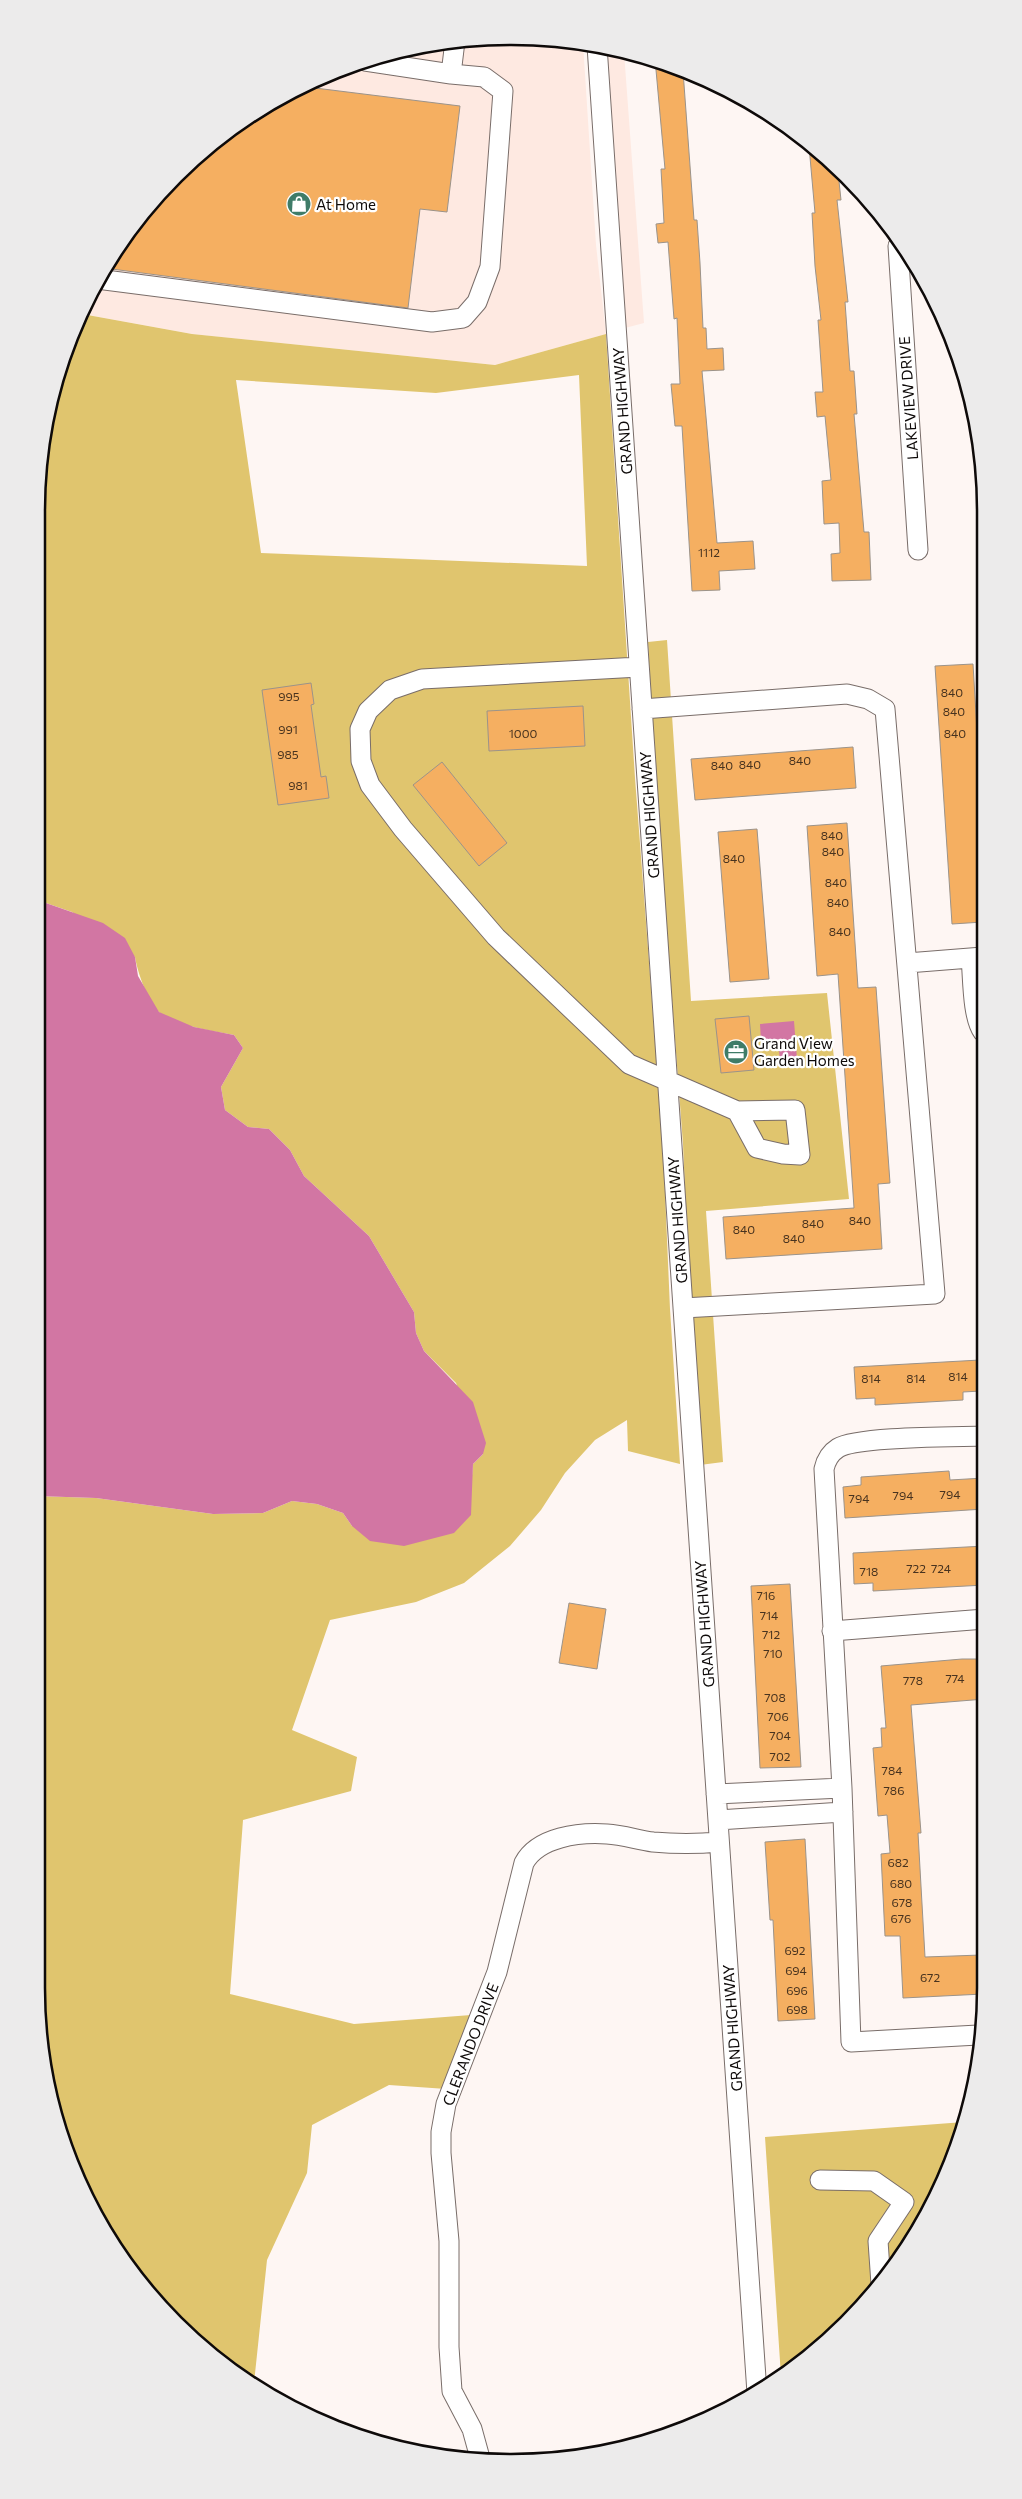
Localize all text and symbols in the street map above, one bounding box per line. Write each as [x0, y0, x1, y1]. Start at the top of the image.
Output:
shop icon: At Home [286, 191, 312, 217]
place label: At Home [316, 195, 376, 213]
street label: LAKEVIEW DRIVE [895, 335, 921, 460]
street label: GRAND HIGHWAY [609, 347, 635, 475]
house number: 1112 [698, 545, 720, 559]
house number: 840 [941, 685, 963, 699]
house number: 995 [278, 689, 300, 703]
house number: 840 [943, 704, 965, 718]
house number: 991 [278, 722, 298, 736]
house number: 1000 [509, 726, 537, 740]
house number: 840 [944, 726, 966, 740]
house number: 985 [277, 747, 299, 761]
street label: GRAND HIGHWAY [636, 751, 662, 879]
house number: 840 [789, 753, 811, 767]
house number: 840 [739, 757, 761, 771]
house number: 840 [711, 758, 733, 772]
house number: 981 [288, 778, 308, 792]
house number: 840 [821, 828, 843, 842]
house number: 840 [822, 844, 844, 858]
house number: 840 [723, 851, 745, 865]
house number: 840 [825, 875, 847, 889]
house number: 840 [827, 895, 849, 909]
house number: 840 [829, 924, 851, 938]
place label: Grand View Garden Homes [754, 1034, 855, 1069]
office icon: Grand View Garden Homes [723, 1039, 749, 1065]
street label: GRAND HIGHWAY [664, 1156, 690, 1284]
house number: 840 [849, 1213, 871, 1227]
house number: 840 [802, 1216, 824, 1230]
house number: 840 [733, 1222, 755, 1236]
house number: 840 [783, 1231, 805, 1245]
house number: 814 [948, 1369, 968, 1383]
house number: 814 [861, 1371, 881, 1385]
house number: 814 [906, 1371, 926, 1385]
house number: 794 [940, 1487, 960, 1501]
house number: 794 [893, 1488, 913, 1502]
house number: 794 [849, 1491, 869, 1505]
street label: GRAND HIGHWAY [691, 1560, 717, 1688]
house number: 722 [906, 1561, 926, 1575]
house number: 724 [931, 1561, 951, 1575]
house number: 718 [860, 1564, 878, 1578]
house number: 716 [757, 1588, 775, 1602]
house number: 714 [760, 1608, 778, 1622]
house number: 712 [762, 1627, 780, 1641]
house number: 710 [763, 1646, 783, 1660]
house number: 774 [945, 1671, 965, 1685]
house number: 778 [903, 1673, 923, 1687]
house number: 708 [764, 1690, 786, 1704]
house number: 706 [767, 1709, 789, 1723]
house number: 704 [769, 1728, 791, 1742]
house number: 702 [770, 1749, 791, 1763]
house number: 784 [882, 1763, 902, 1777]
house number: 786 [884, 1783, 904, 1797]
house number: 682 [887, 1855, 909, 1869]
house number: 680 [890, 1876, 912, 1890]
house number: 678 [892, 1895, 912, 1909]
house number: 676 [891, 1911, 911, 1925]
house number: 692 [784, 1943, 806, 1957]
house number: 694 [785, 1963, 807, 1977]
street label: GRAND HIGHWAY [719, 1964, 745, 2092]
house number: 672 [920, 1970, 940, 1984]
street label: CLERANDO DRIVE [438, 1980, 502, 2108]
house number: 696 [786, 1983, 808, 1997]
house number: 698 [786, 2002, 808, 2016]

